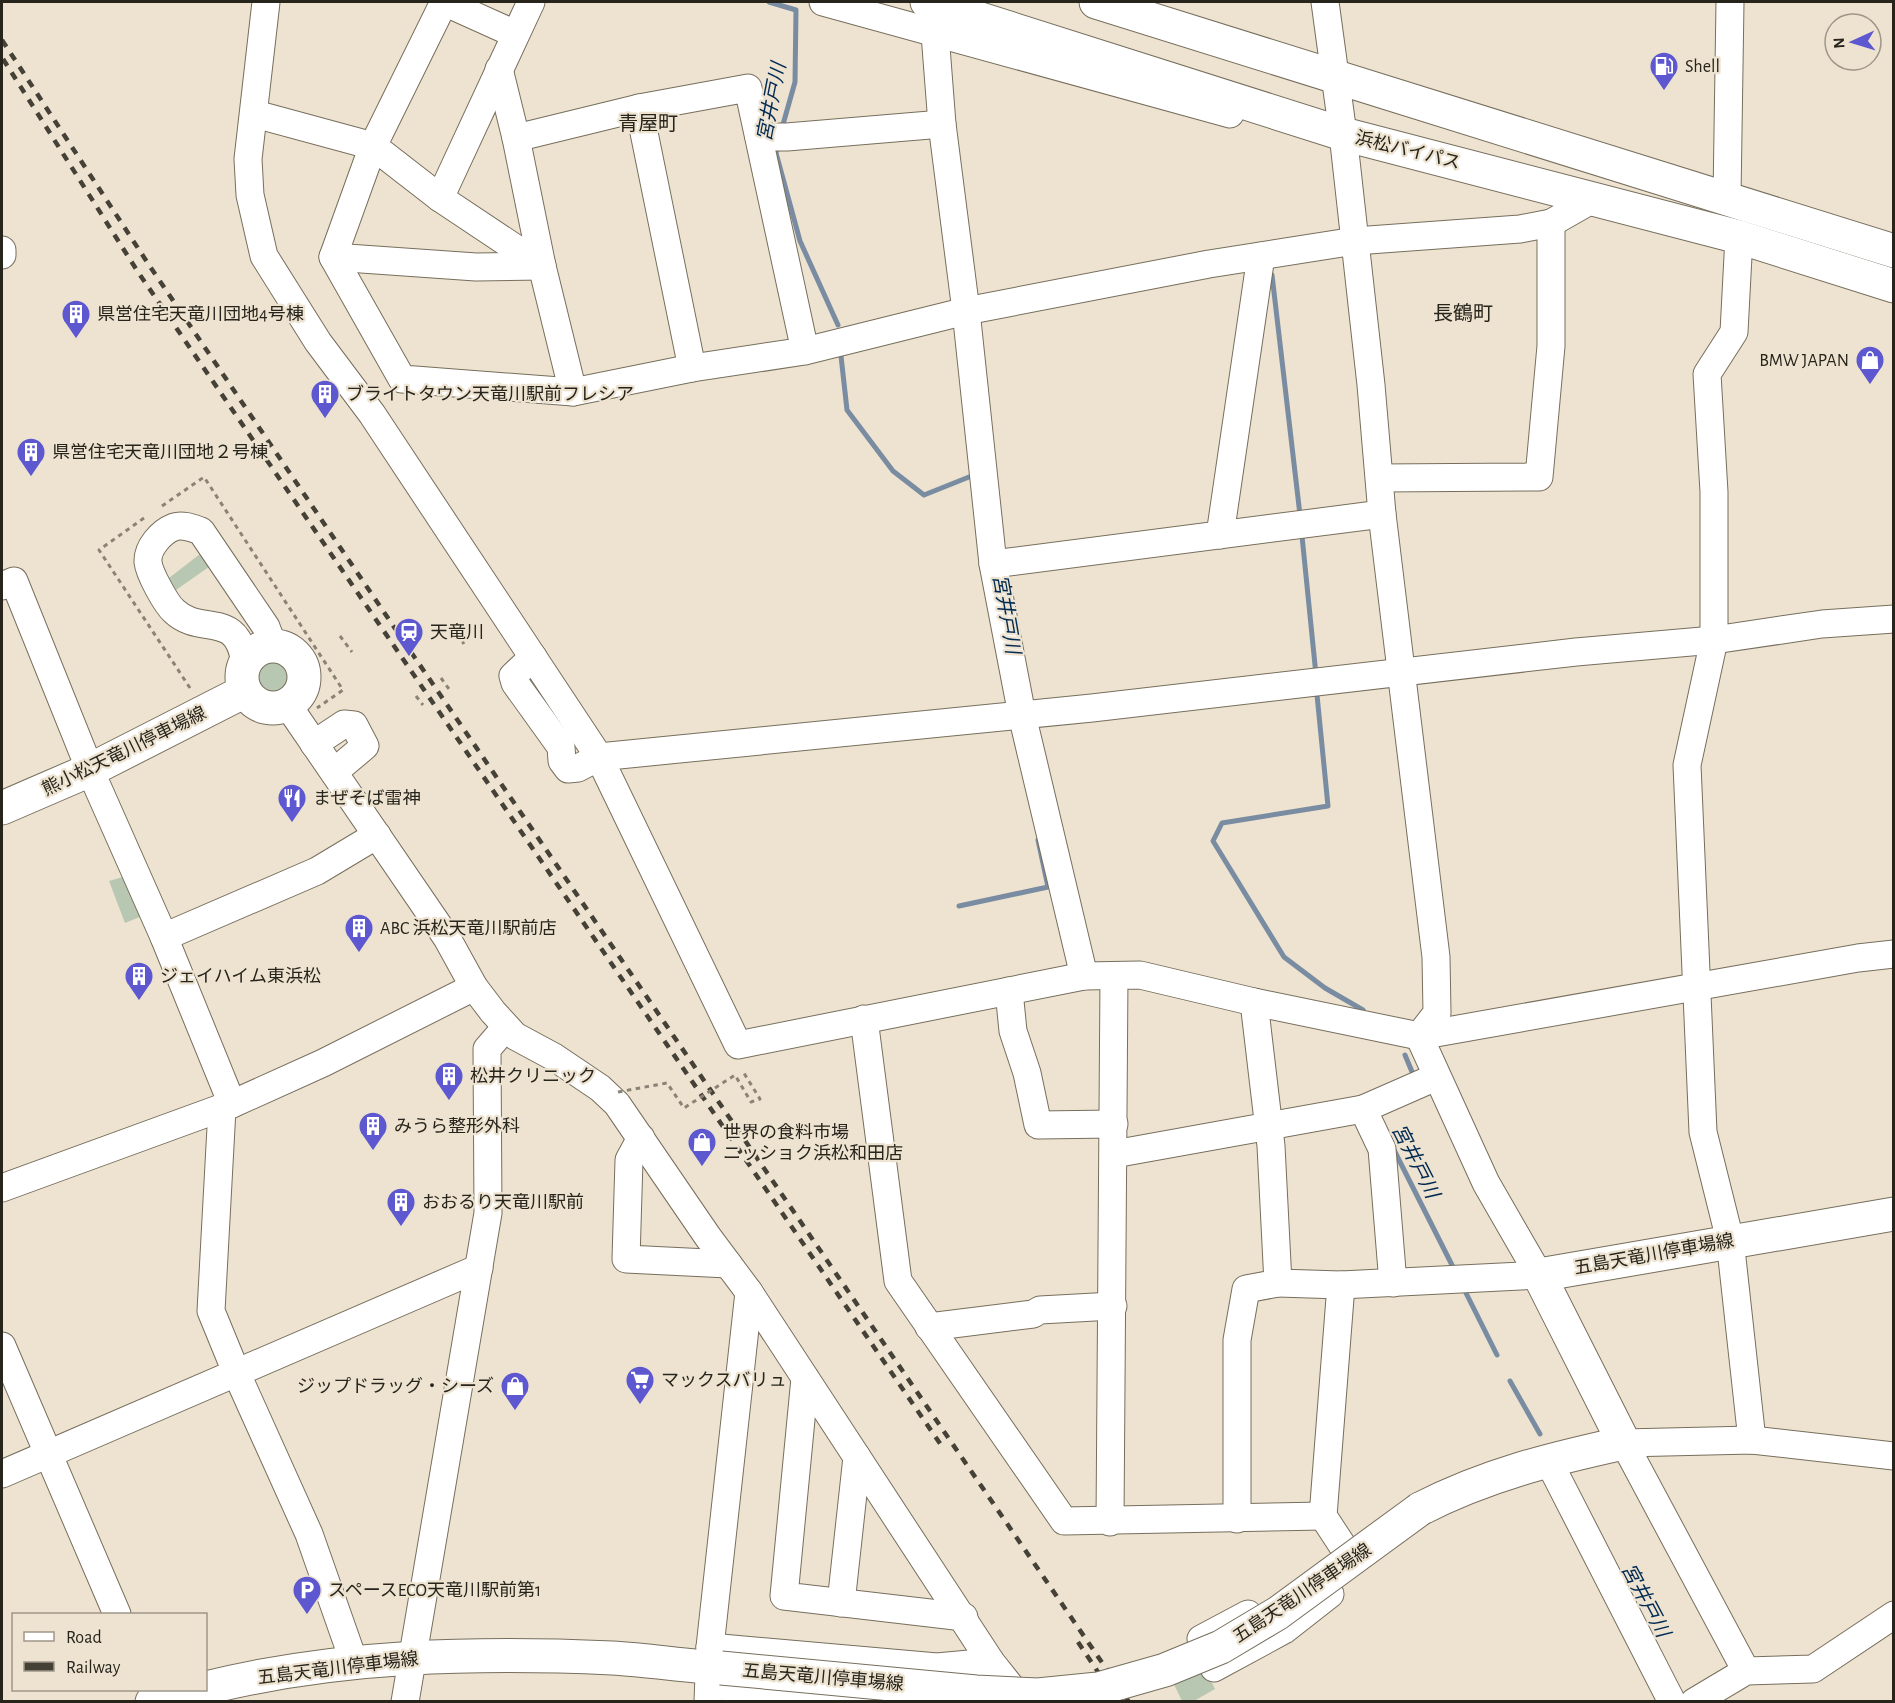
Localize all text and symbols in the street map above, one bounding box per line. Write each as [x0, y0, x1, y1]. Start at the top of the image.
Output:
north arrow [1823, 12, 1883, 72]
text: N [1831, 37, 1847, 49]
fuel station icon: Shell [1648, 50, 1680, 92]
place label: Shell [1685, 58, 1720, 76]
water label: 宮井戸川 [754, 59, 790, 143]
district label: 青屋町 [618, 113, 678, 134]
street label: 浜松バイパス [1353, 127, 1463, 173]
building icon: 県営住宅天竜川団地4号棟 [60, 298, 92, 340]
district label: 長鶴町 [1433, 302, 1493, 324]
place label: 県営住宅天竜川団地4号棟 [97, 304, 304, 324]
shop icon: BMW JAPAN [1854, 344, 1886, 386]
place label: BMW JAPAN [1759, 352, 1849, 370]
building icon: ブライトタウン天竜川駅前フレシア [309, 378, 341, 420]
place label: ブライトタウン天竜川駅前フレシア [346, 384, 634, 404]
building icon: 県営住宅天竜川団地２号棟 [15, 436, 47, 478]
place label: 県営住宅天竜川団地２号棟 [52, 442, 268, 462]
water label: 宮井戸川 [989, 573, 1024, 657]
station icon: 天竜川 [393, 616, 425, 658]
place label: 天竜川 [430, 623, 484, 642]
street label: 熊小松天竜川停車場線 [39, 703, 209, 799]
restaurant icon: まぜそば雷神 [276, 782, 308, 824]
place label: まぜそば雷神 [313, 789, 420, 808]
building icon: ABC 浜松天竜川駅前店 [343, 912, 375, 954]
place label: ABC 浜松天竜川駅前店 [380, 918, 556, 938]
building icon: ジェイハイム東浜松 [123, 960, 155, 1002]
place label: ジェイハイム東浜松 [160, 966, 321, 986]
building icon: 松井クリニック [433, 1060, 465, 1102]
place label: 松井クリニック [470, 1066, 596, 1086]
building icon: みうら整形外科 [357, 1110, 389, 1152]
place label: みうら整形外科 [394, 1116, 520, 1136]
water label: 宮井戸川 [1388, 1121, 1444, 1203]
place label: 世界の食料市場 ニッショク浜松和田店 [723, 1122, 903, 1163]
shop icon: 世界の食料市場 ニッショク浜松和田店 [686, 1126, 718, 1168]
building icon: おおるり天竜川駅前 [385, 1186, 417, 1228]
place label: おおるり天竜川駅前 [422, 1192, 584, 1212]
street label: 五島天竜川停車場線 [1572, 1230, 1736, 1278]
supermarket icon: マックスバリュ [624, 1364, 656, 1406]
shop icon: ジップドラッグ・シーズ [499, 1370, 531, 1412]
place label: マックスバリュ [661, 1371, 786, 1390]
place label: ジップドラッグ・シーズ [297, 1376, 494, 1396]
street label: 五島天竜川停車場線 [1229, 1539, 1375, 1647]
water label: 宮井戸川 [1618, 1560, 1675, 1642]
parking icon: スペースECO天竜川駅前第1 [291, 1574, 323, 1616]
place label: スペースECO天竜川駅前第1 [328, 1580, 541, 1600]
legend [12, 1613, 207, 1691]
text: Road [66, 1629, 102, 1647]
street label: 五島天竜川停車場線 [256, 1648, 420, 1688]
text: Railway [66, 1659, 121, 1677]
street label: 五島天竜川停車場線 [741, 1660, 905, 1694]

